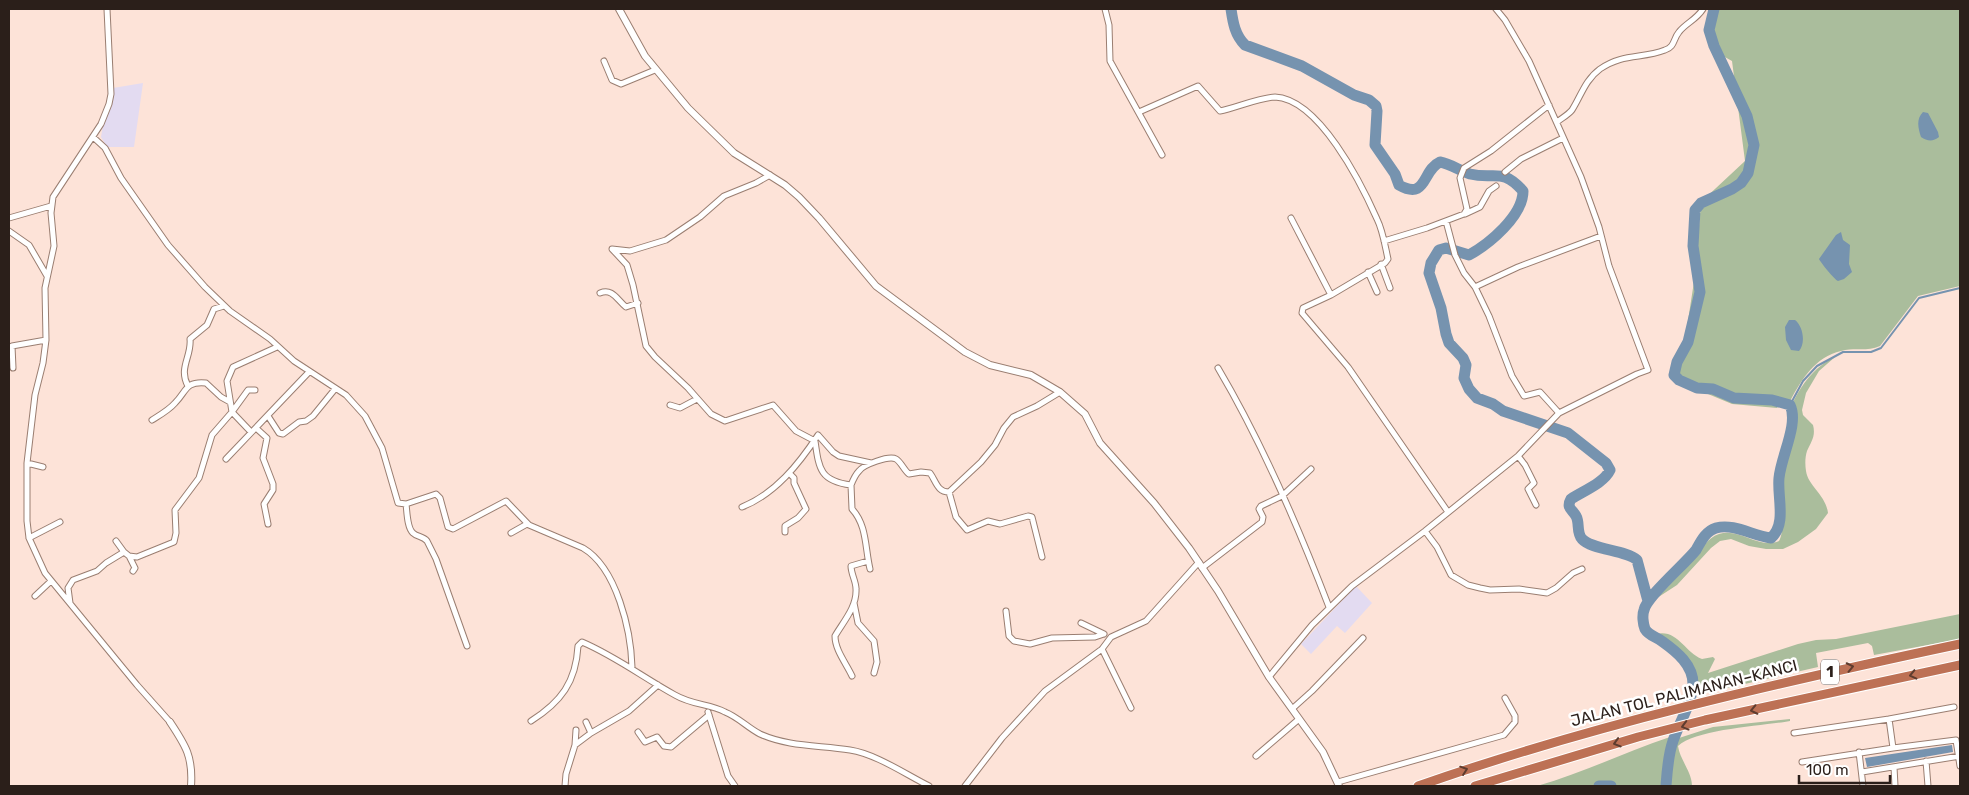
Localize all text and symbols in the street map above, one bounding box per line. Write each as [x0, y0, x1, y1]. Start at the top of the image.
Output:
street label: JALAN TOL PALIMANAN–KANCI [1569, 656, 1799, 730]
road number: 1 [1821, 660, 1839, 684]
one-way arrow [1845, 663, 1854, 673]
one-way arrow [1908, 669, 1917, 680]
one-way arrow [1749, 704, 1758, 715]
one-way arrow [1681, 720, 1689, 730]
one-way arrow [1614, 737, 1622, 747]
scale bar [1799, 752, 1890, 784]
text: 100 m [1806, 761, 1848, 779]
one-way arrow [1460, 766, 1468, 776]

